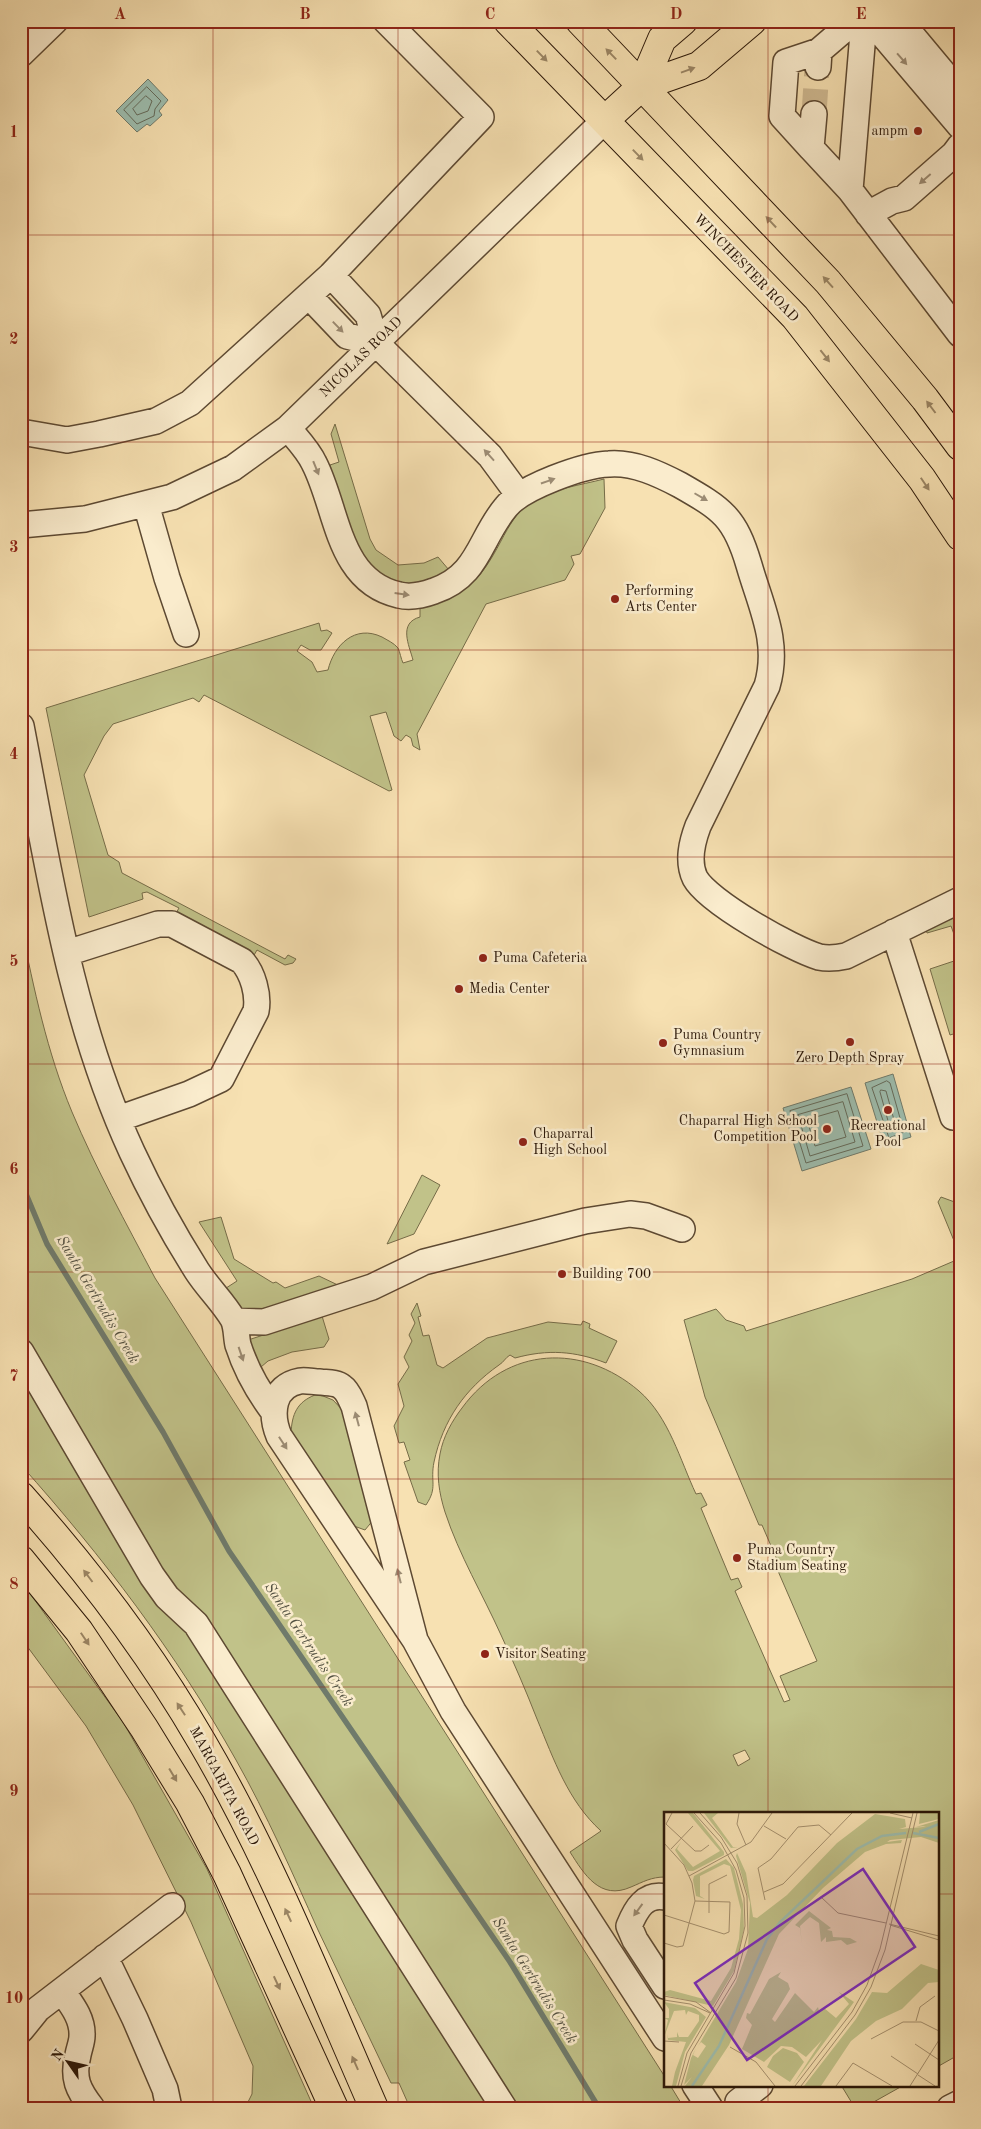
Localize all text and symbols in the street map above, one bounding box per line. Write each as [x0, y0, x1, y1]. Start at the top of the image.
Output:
text: A [114, 7, 126, 23]
text: B [299, 7, 311, 23]
text: C [485, 7, 495, 23]
text: D [670, 7, 682, 23]
text: E [855, 7, 867, 23]
one-way arrow [605, 48, 617, 60]
one-way arrow [536, 50, 548, 62]
one-way arrow [896, 52, 908, 64]
one-way arrow [681, 66, 696, 74]
place label: ampm [872, 124, 908, 138]
text: 1 [9, 125, 19, 141]
marker: ampm [912, 125, 924, 137]
one-way arrow [632, 149, 644, 161]
one-way arrow [919, 174, 932, 185]
street label: WINCHESTER ROAD [691, 211, 801, 325]
one-way arrow [765, 216, 777, 228]
one-way arrow [822, 275, 833, 288]
street label: NICOLAS ROAD [317, 314, 405, 400]
one-way arrow [332, 320, 344, 332]
text: 2 [9, 332, 19, 348]
one-way arrow [820, 349, 830, 362]
one-way arrow [925, 401, 936, 414]
one-way arrow [483, 450, 495, 462]
one-way arrow [312, 461, 320, 476]
one-way arrow [541, 477, 556, 485]
one-way arrow [920, 477, 930, 490]
one-way arrow [694, 493, 708, 502]
text: 3 [9, 540, 19, 556]
place label: Performing Arts Center [625, 584, 697, 614]
one-way arrow [395, 591, 411, 599]
marker: Performing Arts Center [609, 593, 621, 605]
text: 4 [9, 747, 19, 763]
place label: Puma Cafeteria [493, 951, 587, 965]
marker: Puma Cafeteria [477, 952, 489, 964]
text: 5 [9, 954, 19, 970]
place label: Media Center [469, 982, 550, 996]
marker: Media Center [453, 983, 465, 995]
place label: Puma Country Gymnasium [673, 1028, 762, 1058]
marker: Zero Depth Spray [844, 1036, 856, 1048]
marker: Puma Country Gymnasium [657, 1037, 669, 1049]
place label: Zero Depth Spray [795, 1051, 905, 1065]
marker: Recreational Pool [882, 1104, 894, 1116]
place label: Chaparral High School Competition Pool [679, 1114, 817, 1144]
place label: Recreational Pool [850, 1119, 926, 1149]
marker: Chaparral High School Competition Pool [821, 1123, 833, 1135]
place label: Chaparral High School [533, 1127, 607, 1157]
marker: Chaparral High School [517, 1136, 529, 1148]
text: 6 [9, 1162, 19, 1178]
water label: Santa Gertrudis Creek [53, 1234, 141, 1366]
place label: Building 700 [572, 1267, 651, 1281]
marker: Building 700 [556, 1268, 568, 1280]
one-way arrow [238, 1347, 245, 1362]
text: 7 [9, 1369, 19, 1385]
one-way arrow [353, 1411, 361, 1426]
one-way arrow [279, 1436, 288, 1450]
place label: Puma Country Stadium Seating [747, 1543, 847, 1573]
marker: Puma Country Stadium Seating [731, 1552, 743, 1564]
one-way arrow [83, 1569, 93, 1583]
one-way arrow [395, 1569, 403, 1584]
text: 8 [9, 1577, 19, 1593]
water label: Santa Gertrudis Creek [261, 1580, 355, 1710]
one-way arrow [80, 1632, 89, 1646]
place label: Visitor Seating [495, 1647, 587, 1661]
marker: Visitor Seating [479, 1648, 491, 1660]
one-way arrow [176, 1702, 186, 1715]
street label: MARGARITA ROAD [187, 1724, 261, 1848]
one-way arrow [169, 1769, 178, 1782]
text: 9 [9, 1784, 19, 1800]
inset map [664, 1812, 938, 2086]
one-way arrow [633, 1903, 643, 1917]
one-way arrow [284, 1908, 292, 1922]
water label: Santa Gertrudis Creek [489, 1915, 579, 2047]
one-way arrow [273, 1976, 281, 1990]
text: 10 [5, 1991, 23, 2007]
north arrow [42, 2036, 92, 2086]
text: N [49, 2047, 67, 2064]
one-way arrow [350, 2056, 358, 2070]

